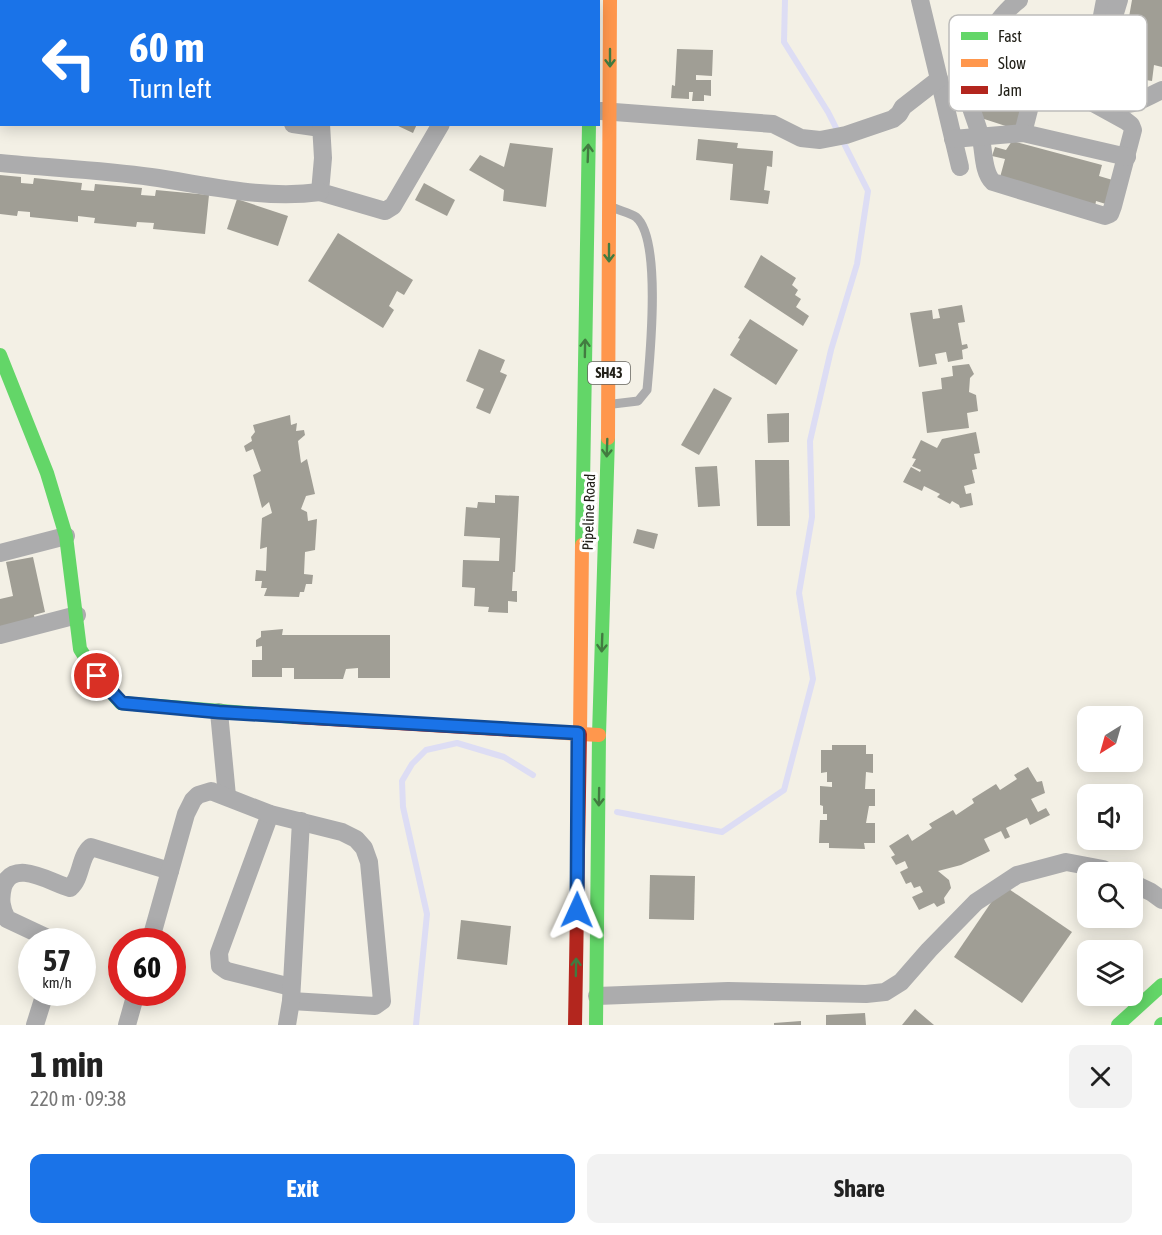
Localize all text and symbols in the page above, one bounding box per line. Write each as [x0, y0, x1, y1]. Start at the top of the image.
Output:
legend [949, 15, 1147, 111]
text: 60 m [129, 23, 204, 71]
icon: left [30, 24, 108, 102]
text: Fast [998, 27, 1022, 45]
one-way arrow [604, 48, 616, 68]
text: Slow [998, 54, 1026, 72]
text: Turn left [129, 73, 212, 104]
text: Jam [998, 81, 1022, 99]
one-way arrow [582, 144, 593, 164]
one-way arrow [603, 243, 615, 263]
one-way arrow [579, 339, 591, 359]
road number: SH43 [588, 362, 630, 384]
one-way arrow [602, 438, 613, 458]
street label: Pipeline Road [579, 473, 598, 551]
one-way arrow [596, 633, 608, 653]
pin [71, 650, 122, 701]
icon: arrive [80, 659, 113, 692]
north arrow [1077, 706, 1143, 772]
map controls [1077, 706, 1143, 1006]
button: sound [1077, 784, 1143, 850]
one-way arrow [593, 786, 605, 806]
button: search [1077, 862, 1143, 928]
position arrow [545, 878, 609, 942]
speed limit sign: 60 [108, 928, 186, 1006]
button: layers [1077, 940, 1143, 1006]
text: 57 [43, 943, 71, 977]
one-way arrow [570, 957, 582, 977]
text: km/h [42, 974, 72, 991]
text: 1 min [30, 1043, 104, 1085]
button: close [1069, 1045, 1132, 1108]
text: 220 m · 09:38 [30, 1087, 126, 1110]
button: Exit [30, 1154, 575, 1223]
button: Share [587, 1154, 1132, 1223]

